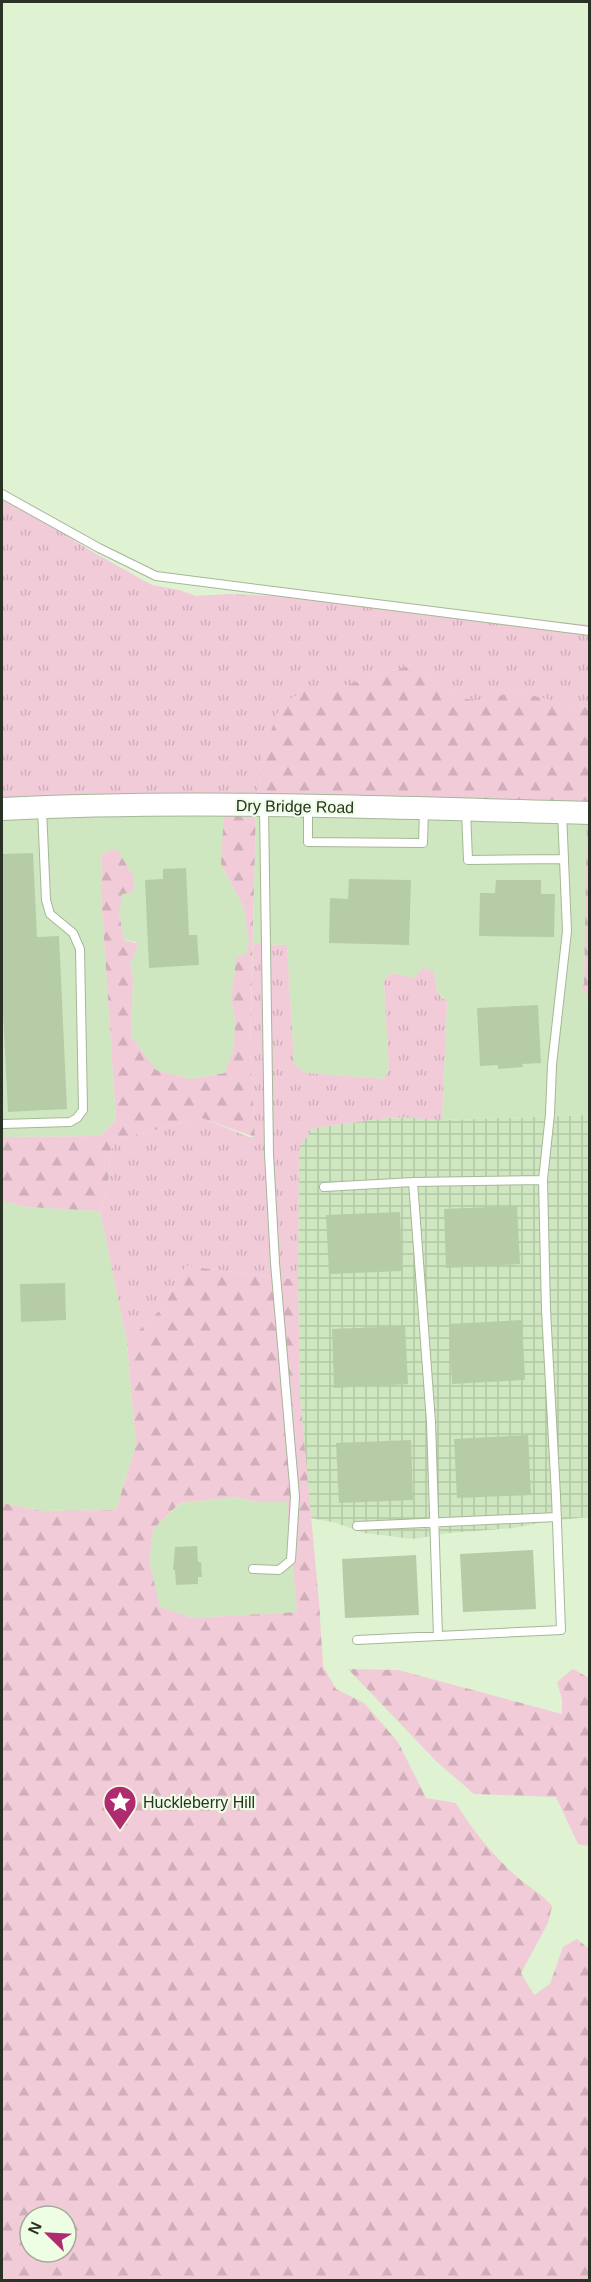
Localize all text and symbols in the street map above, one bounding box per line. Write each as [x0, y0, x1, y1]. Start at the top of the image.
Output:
street label: Dry Bridge Road [236, 797, 354, 816]
place icon: Huckleberry Hill [102, 1784, 138, 1831]
place label: Huckleberry Hill [143, 1794, 255, 1811]
north arrow [18, 2204, 78, 2264]
text: N [25, 2219, 45, 2237]

